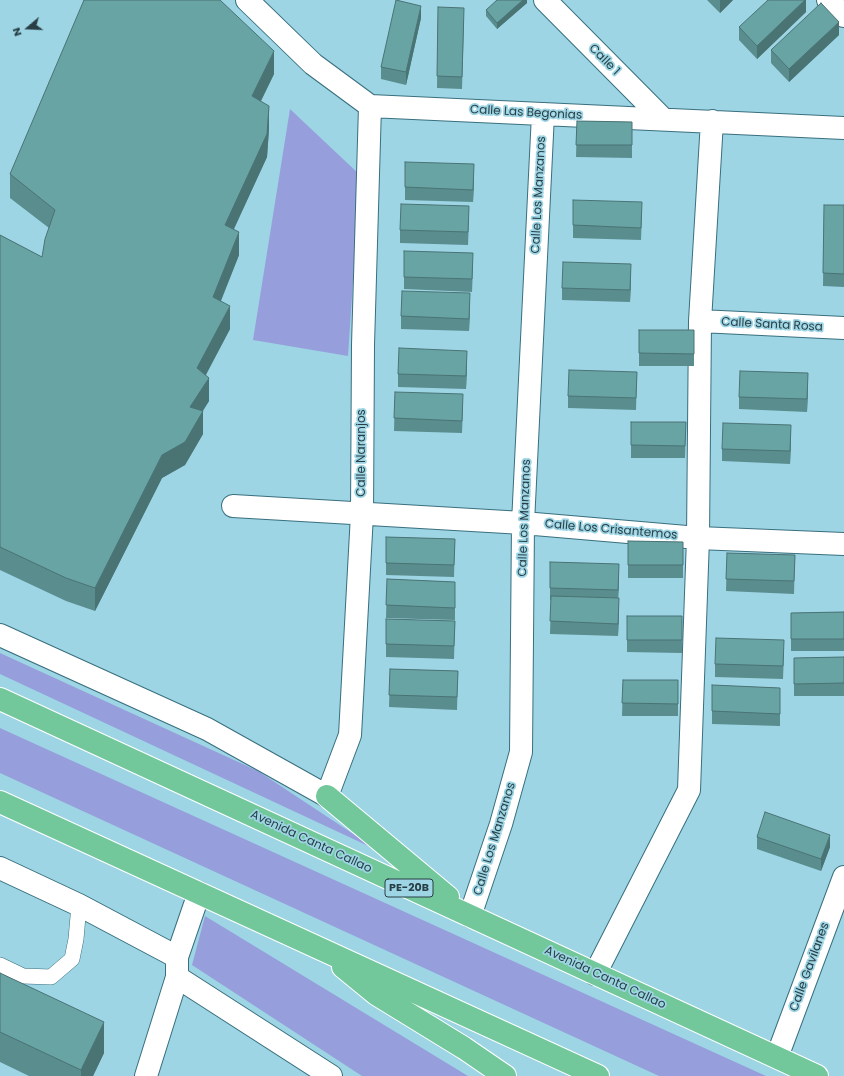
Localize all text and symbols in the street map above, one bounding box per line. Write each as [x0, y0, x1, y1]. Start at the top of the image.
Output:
north arrow [8, 8, 48, 48]
text: N [8, 25, 26, 38]
street label: Calle 1 [586, 42, 622, 78]
street label: Calle Las Begonias [470, 103, 582, 123]
street label: Calle Los Manzanos [529, 136, 549, 254]
street label: Calle Santa Rosa [721, 315, 823, 335]
street label: Calle Naranjos [355, 409, 369, 497]
street label: Calle Los Manzanos [516, 459, 534, 577]
street label: Calle Los Crisantemos [544, 517, 678, 543]
street label: Calle Los Manzanos [471, 781, 519, 897]
street label: Avenida Canta Callao [248, 808, 374, 876]
road number: PE-20B [385, 879, 433, 897]
street label: Calle Gavilanes [787, 921, 833, 1013]
street label: Avenida Canta Callao [542, 944, 668, 1012]

